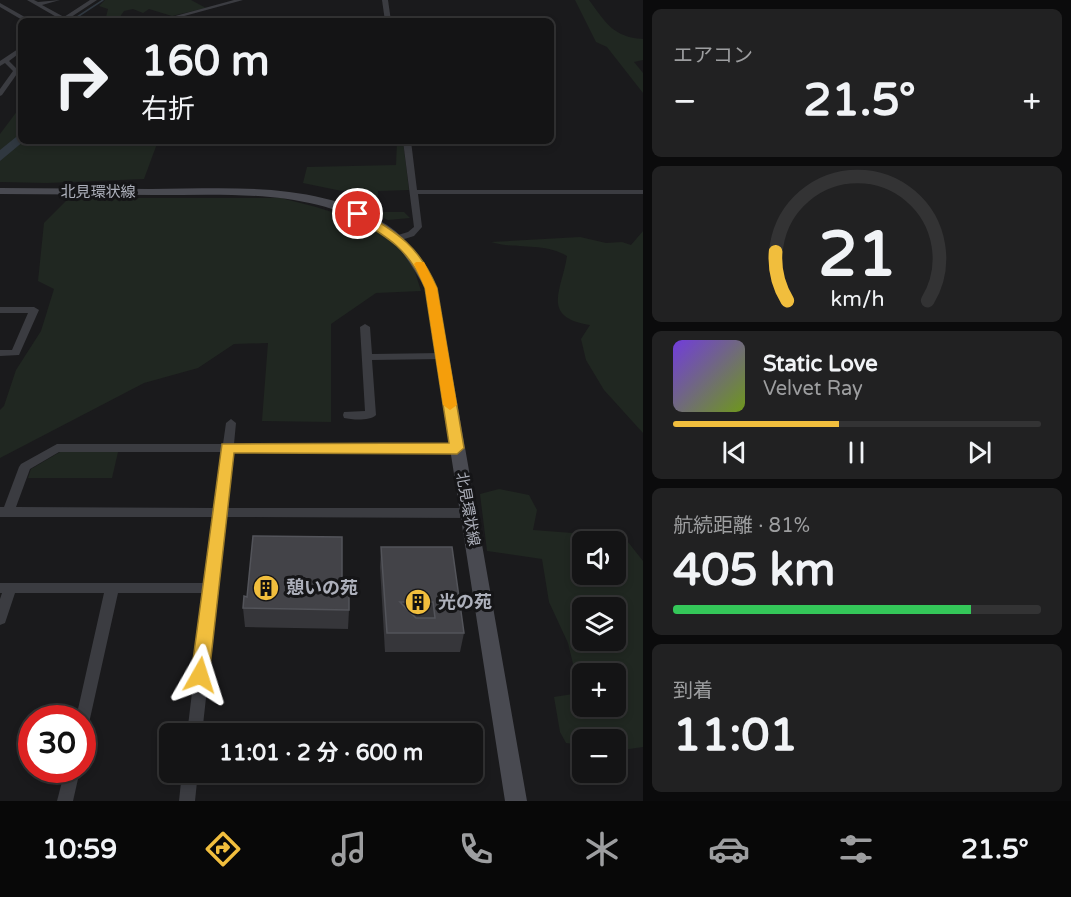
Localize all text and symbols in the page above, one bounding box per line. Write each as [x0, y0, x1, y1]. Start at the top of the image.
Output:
text: 160 m [141, 36, 270, 87]
icon: right [42, 42, 120, 120]
text: エアコン [673, 44, 753, 68]
text: 21.5° [803, 74, 916, 128]
text: − [673, 82, 697, 121]
text: + [1022, 82, 1041, 121]
text: 右折 [141, 93, 195, 126]
street label: 北見環状線 [60, 183, 136, 201]
pin [332, 188, 383, 239]
icon: arrive [341, 197, 374, 230]
text: 21 [818, 218, 896, 293]
text: km/h [830, 286, 884, 312]
text: Static Love [763, 351, 878, 377]
text: Velvet Ray [763, 377, 863, 401]
icon: previous [718, 436, 751, 469]
icon: pause [840, 436, 873, 469]
icon: next [963, 436, 996, 469]
street label: 北見環状線 [453, 470, 483, 548]
text: 航続距離 · 81% [673, 514, 810, 538]
map controls [572, 531, 626, 783]
button: sound [572, 531, 626, 585]
text: 405 km [673, 544, 835, 598]
building icon: 憩いの苑 [251, 573, 281, 603]
place label: 憩いの苑 [286, 577, 358, 599]
building icon: 光の苑 [403, 587, 433, 617]
place label: 光の苑 [438, 591, 492, 613]
button: layers [572, 597, 626, 651]
position arrow [168, 643, 232, 707]
button: + [572, 663, 626, 717]
text: 到着 [673, 679, 713, 703]
speed limit sign: 30 [18, 705, 96, 783]
text: 11:01 [673, 709, 798, 763]
button: − [572, 729, 626, 783]
text: 11:01 · 2 分 · 600 m [219, 740, 423, 766]
icon: directions [202, 828, 244, 870]
icon: music [328, 828, 370, 870]
icon: phone [455, 828, 497, 870]
icon: climate [581, 828, 623, 870]
icon: car [708, 828, 750, 870]
icon: filters [835, 828, 877, 870]
text: 10:59 [42, 833, 117, 866]
text: 21.5° [961, 833, 1029, 866]

